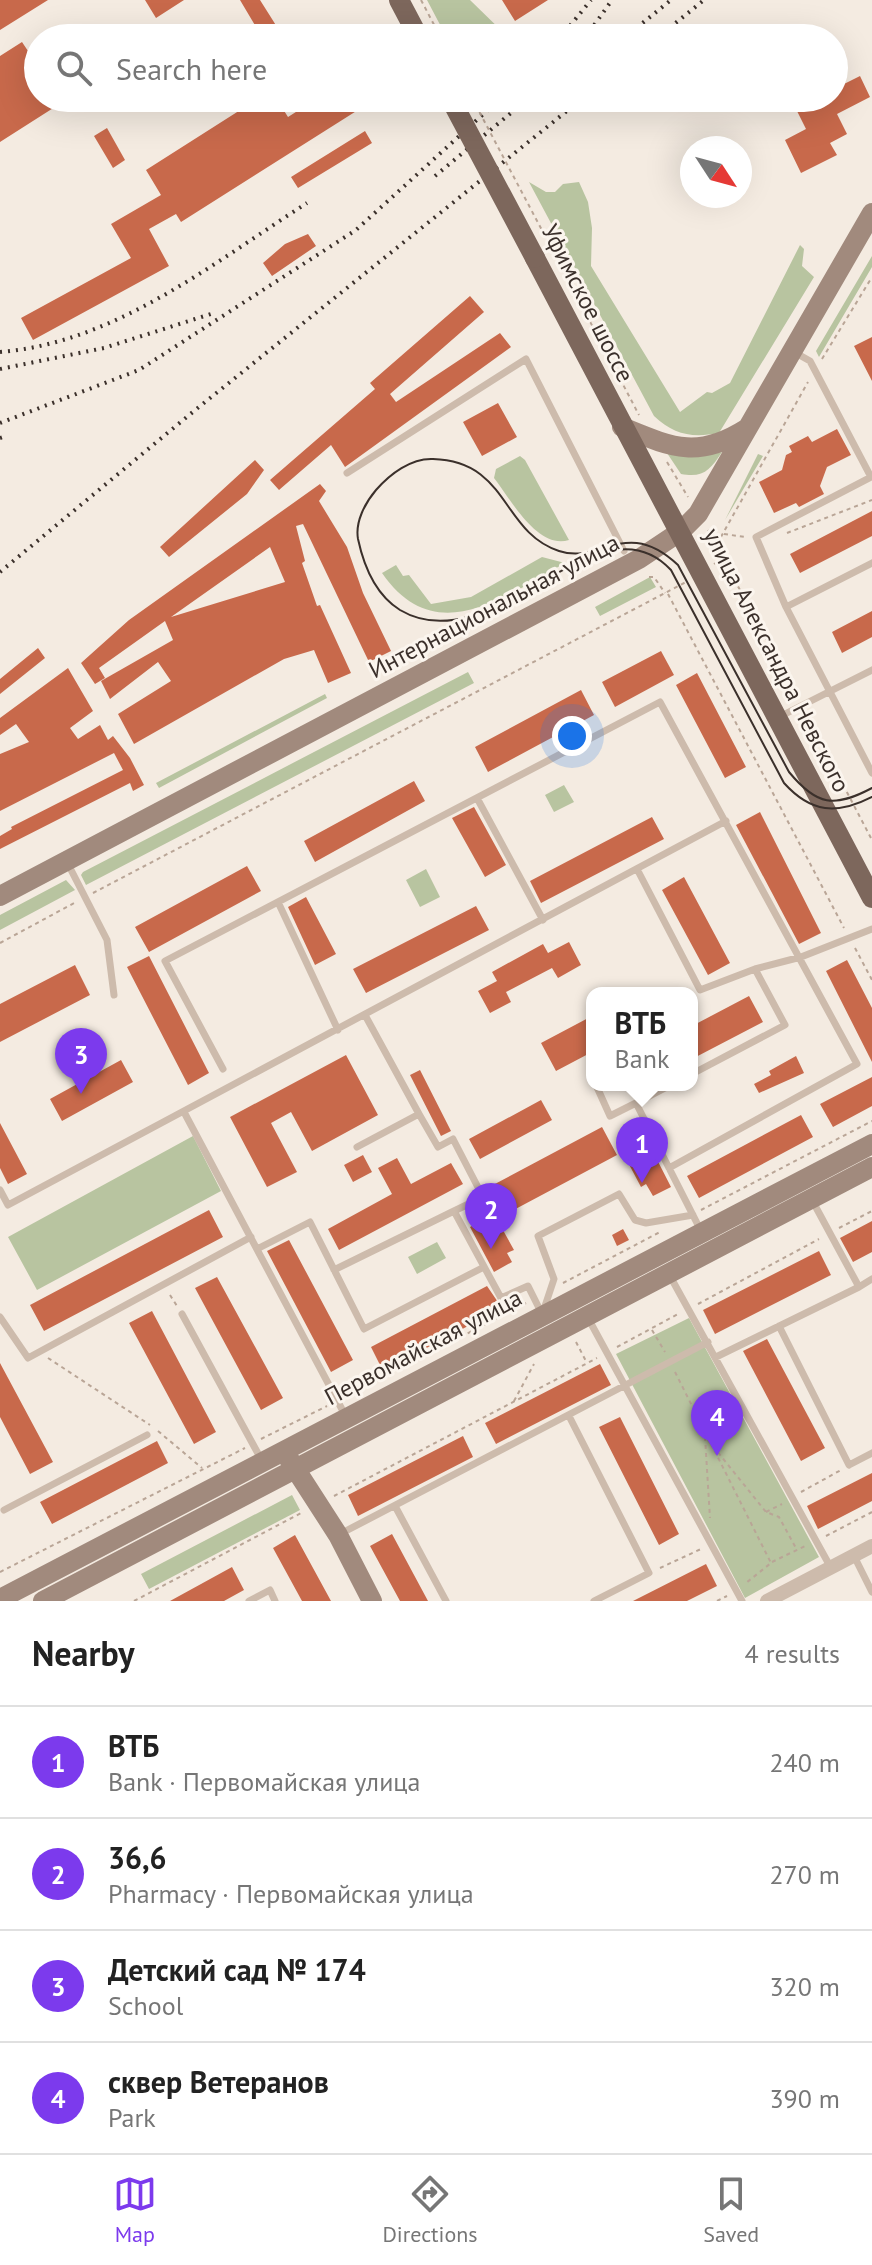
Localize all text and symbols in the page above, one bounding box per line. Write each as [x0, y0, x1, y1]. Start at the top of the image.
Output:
search box [24, 24, 848, 112]
icon: search [52, 46, 96, 90]
text: Search here [116, 49, 267, 88]
north arrow [680, 136, 752, 208]
street label: Уфимское шоссе [535, 219, 641, 387]
street label: улица Александра Невского [697, 523, 857, 797]
street label: Интернациональная улица [363, 527, 625, 685]
your location [552, 716, 592, 756]
popup [586, 987, 698, 1091]
text: ВТБ [615, 1003, 666, 1042]
pin: 3 [55, 1028, 107, 1094]
text: Bank [615, 1042, 669, 1075]
pin: 1 [616, 1117, 668, 1183]
pin: 2 [465, 1183, 517, 1249]
street label: Первомайская улица [319, 1282, 527, 1412]
pin: 4 [691, 1390, 743, 1456]
text: Nearby [32, 1631, 134, 1675]
text: 4 results [745, 1637, 840, 1670]
text: ВТБ [108, 1726, 159, 1765]
text: 1 [51, 1746, 65, 1779]
text: 240 m [769, 1746, 840, 1779]
text: Bank · Первомайская улица [108, 1765, 421, 1798]
text: 36,6 [108, 1838, 167, 1877]
text: 2 [51, 1858, 65, 1891]
text: 270 m [769, 1858, 840, 1891]
text: Pharmacy · Первомайская улица [108, 1877, 474, 1910]
text: Детский сад № 174 [108, 1950, 366, 1989]
text: 3 [51, 1970, 65, 2003]
text: 320 m [769, 1970, 840, 2003]
text: School [108, 1989, 183, 2022]
text: сквер Ветеранов [108, 2062, 329, 2101]
text: 4 [51, 2082, 65, 2115]
text: 390 m [769, 2082, 840, 2115]
text: Park [108, 2101, 156, 2134]
tab: Map [113, 2172, 157, 2248]
tab: Directions [382, 2172, 478, 2248]
tab: Saved [703, 2172, 759, 2248]

